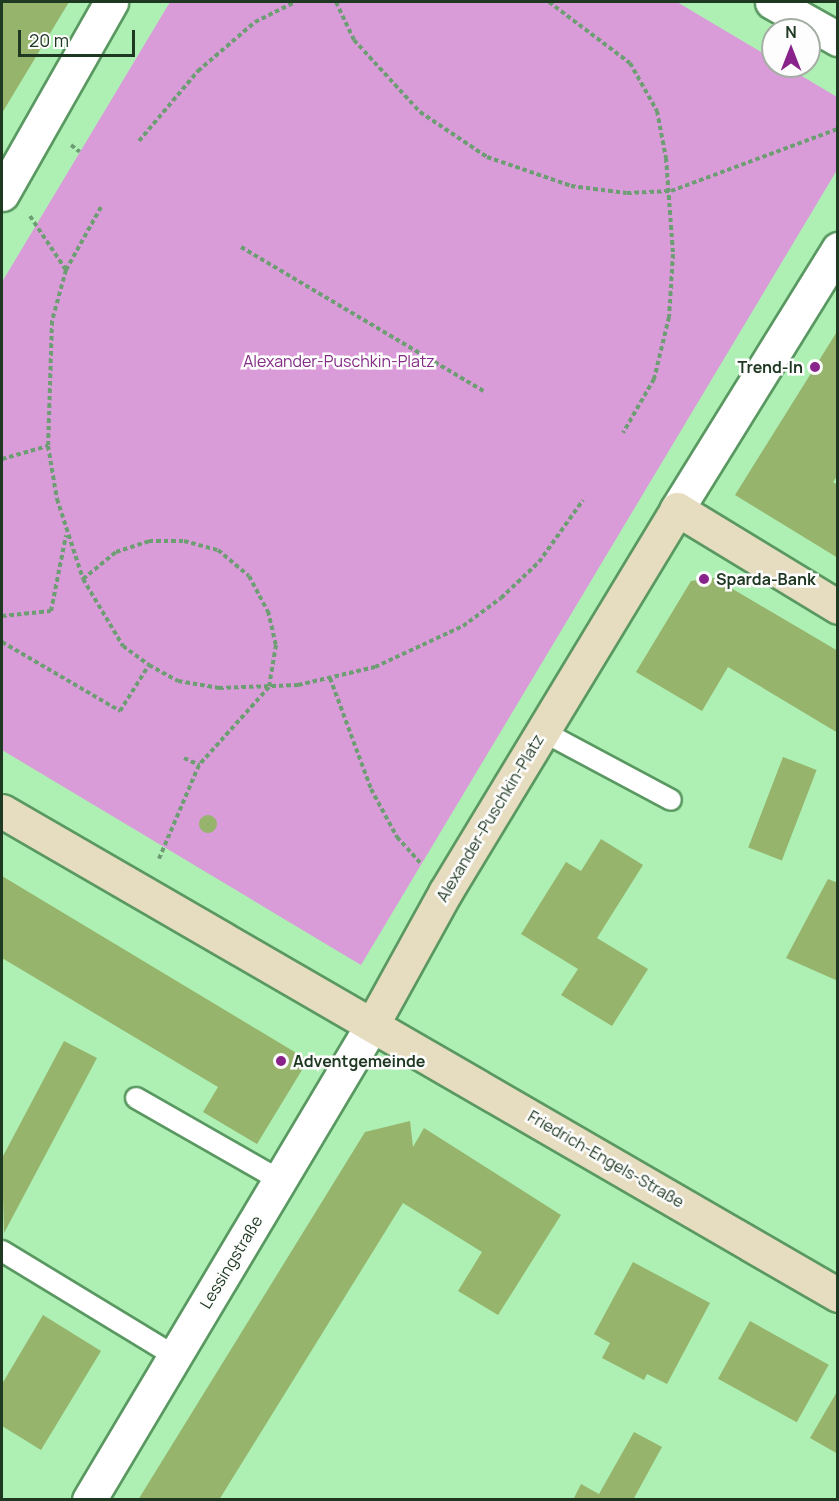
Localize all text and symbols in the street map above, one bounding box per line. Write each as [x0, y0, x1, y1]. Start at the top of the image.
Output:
scale bar [21, 18, 138, 56]
north arrow [761, 18, 821, 78]
text: N [785, 21, 797, 43]
text: 20 m [29, 28, 69, 52]
park label: Alexander-Puschkin-Platz [243, 351, 435, 371]
place label: Trend-In [738, 357, 803, 377]
marker: Trend-In [808, 360, 822, 374]
place label: Sparda-Bank [716, 569, 816, 589]
marker: Sparda-Bank [697, 572, 711, 586]
street label: Alexander-Puschkin-Platz [432, 731, 548, 905]
place label: Adventgemeinde [293, 1051, 425, 1071]
marker: Adventgemeinde [274, 1054, 288, 1068]
street label: Friedrich-Engels-Straße [525, 1106, 687, 1212]
street label: Lessingstraße [196, 1212, 266, 1312]

